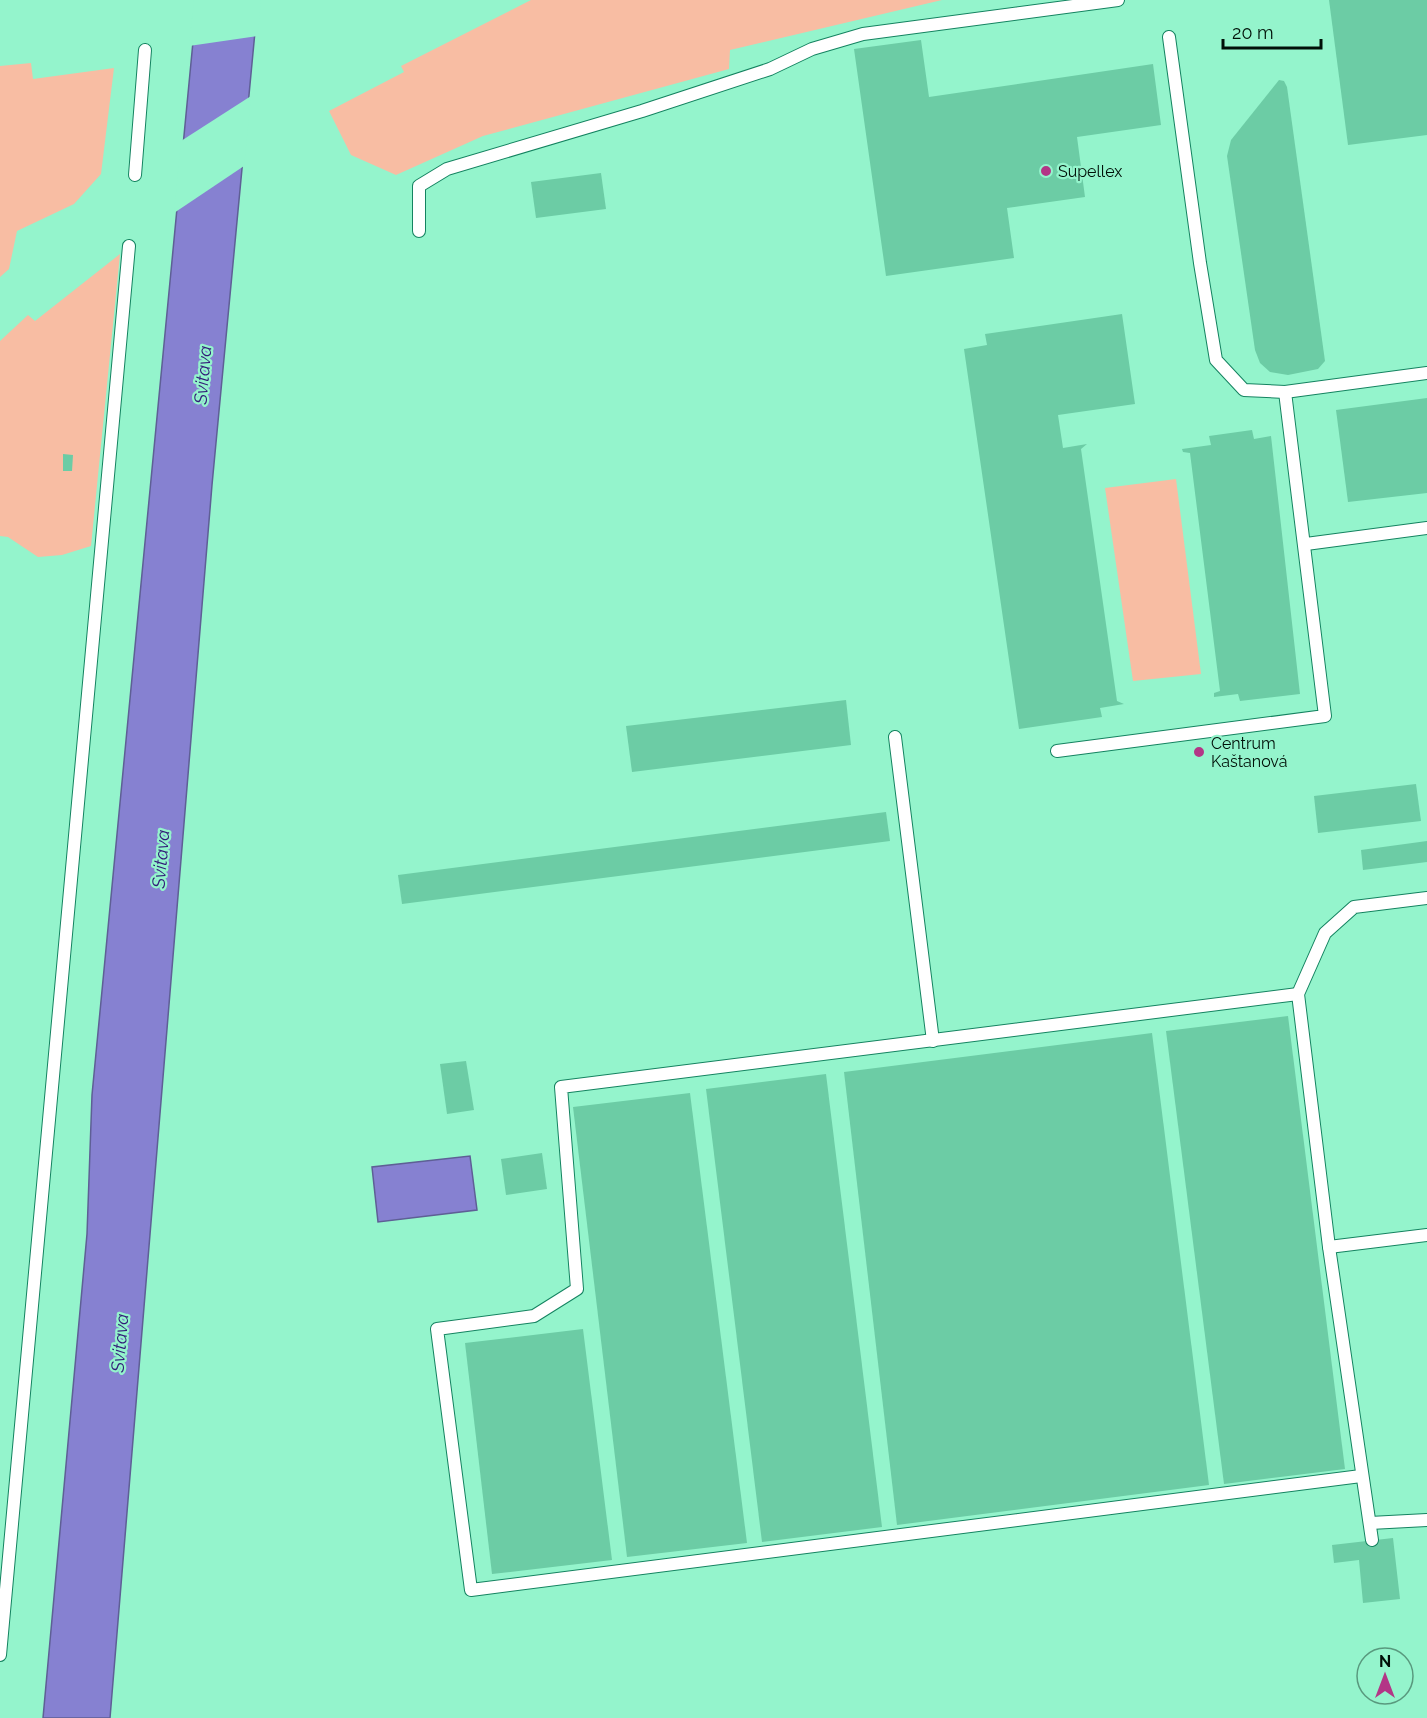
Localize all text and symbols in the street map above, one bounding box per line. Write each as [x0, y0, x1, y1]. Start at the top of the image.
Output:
scale bar [1223, 12, 1320, 50]
text: 20 m [1232, 22, 1274, 43]
place label: Supellex [1058, 162, 1122, 181]
marker: Supellex [1039, 164, 1053, 178]
water label: Svitava [189, 345, 216, 406]
place label: Centrum Kaštanová [1211, 734, 1287, 771]
marker: Centrum Kaštanová [1192, 745, 1206, 759]
water label: Svitava [147, 829, 174, 890]
water label: Svitava [106, 1313, 133, 1374]
north arrow [1355, 1646, 1415, 1706]
text: N [1379, 1652, 1391, 1671]

